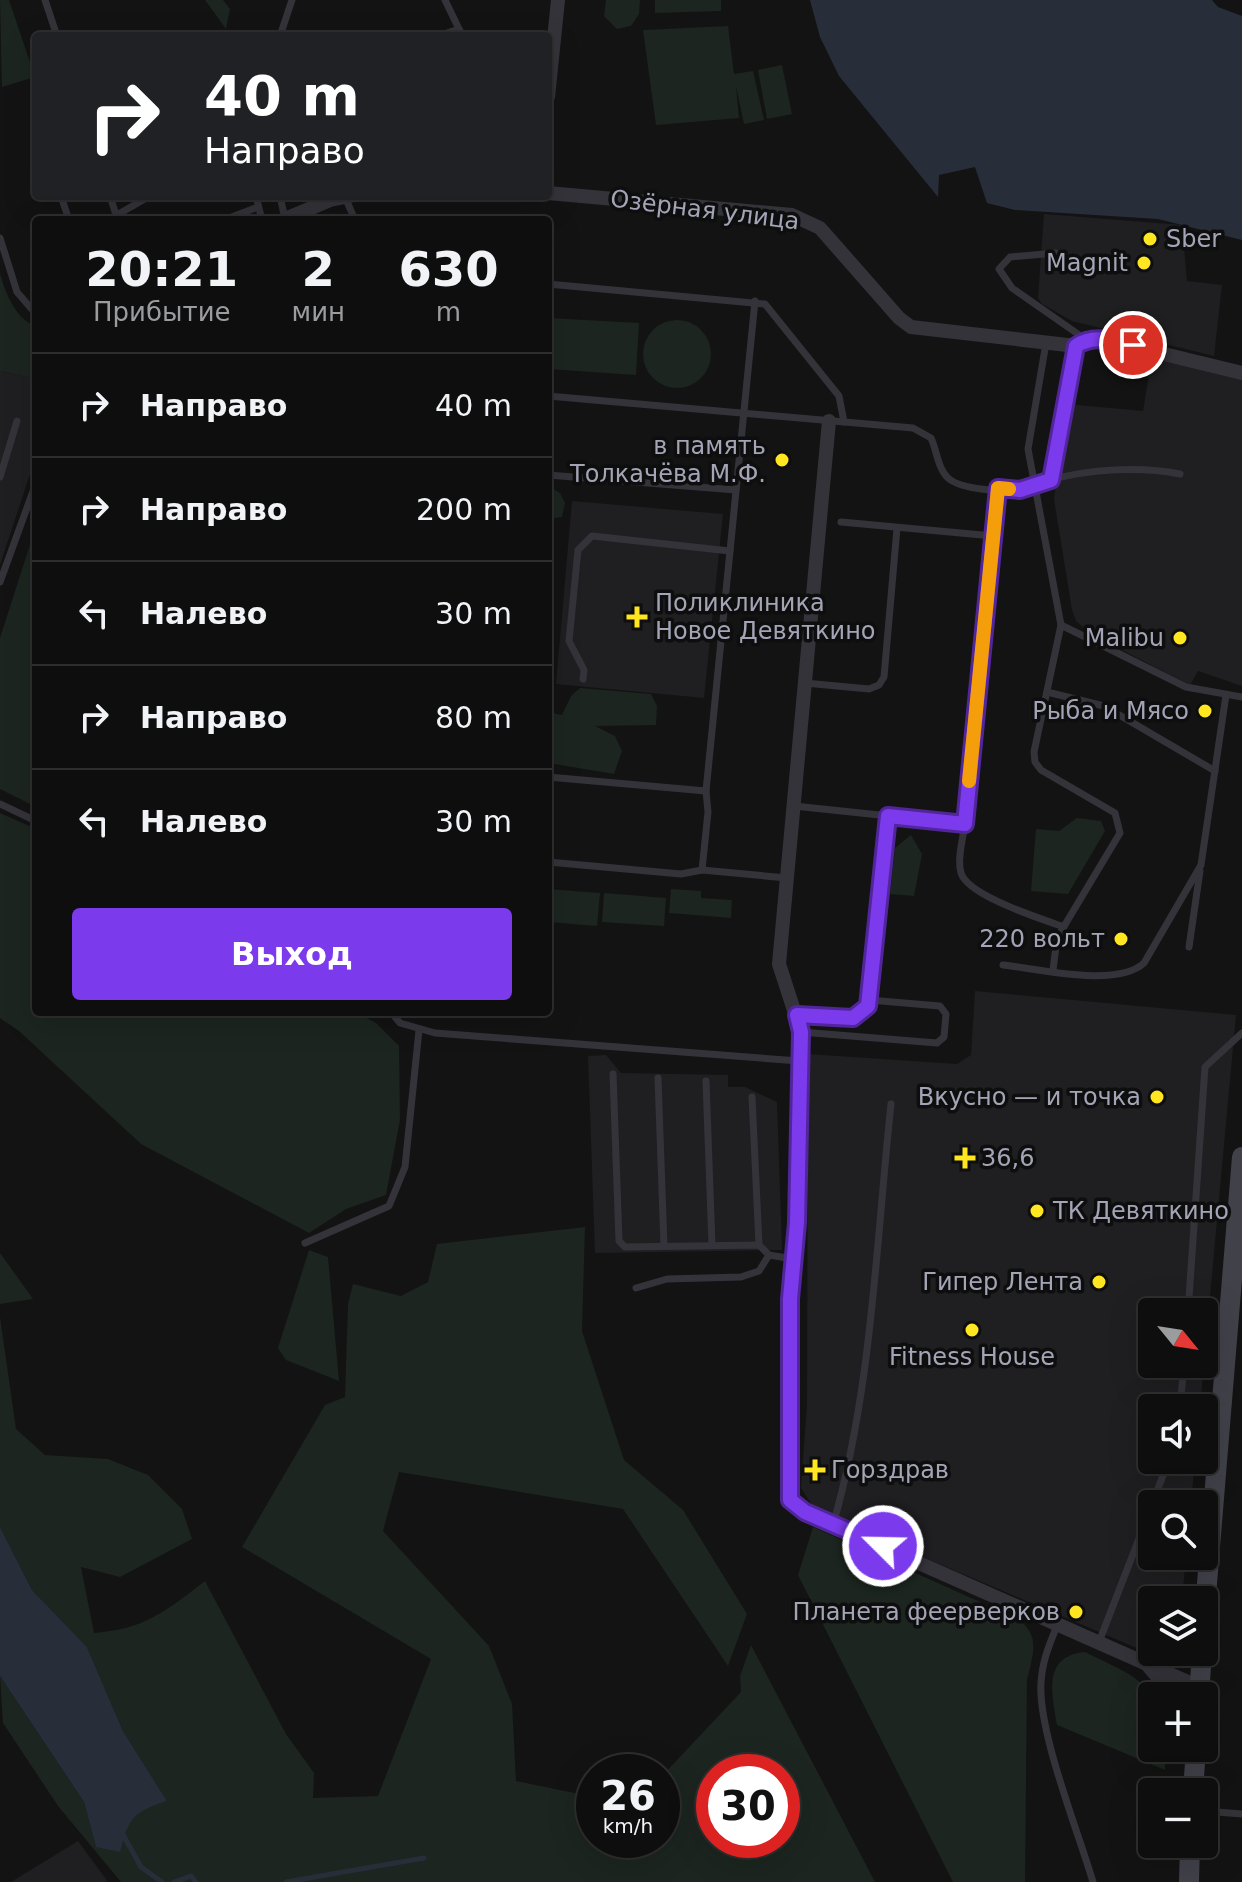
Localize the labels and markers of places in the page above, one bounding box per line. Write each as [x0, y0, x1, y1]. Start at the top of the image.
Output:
place label: Sber [1166, 225, 1221, 253]
marker: Sber [1141, 230, 1159, 248]
place label: Magnit [1046, 249, 1128, 277]
marker: Magnit [1135, 254, 1153, 272]
pin [1099, 311, 1167, 379]
place label: в память Толкачёва М.Ф. [569, 432, 766, 488]
marker: в память Толкачёва М.Ф. [773, 451, 791, 469]
place label: Поликлиника Новое Девяткино [655, 589, 876, 645]
marker: Поликлиника Новое Девяткино [626, 606, 648, 628]
place label: Malibu [1085, 624, 1164, 652]
marker: Malibu [1171, 629, 1189, 647]
place label: Рыба и Мясо [1032, 697, 1189, 725]
marker: Рыба и Мясо [1196, 702, 1214, 720]
place label: 220 вольт [979, 925, 1105, 953]
marker: 220 вольт [1112, 930, 1130, 948]
place label: Вкусно — и точка [918, 1083, 1141, 1111]
marker: Вкусно — и точка [1148, 1088, 1166, 1106]
place label: 36,6 [981, 1144, 1034, 1172]
marker: 36,6 [956, 1149, 974, 1167]
place label: ТК Девяткино [1052, 1197, 1229, 1225]
marker: ТК Девяткино [1028, 1202, 1046, 1220]
place label: Гипер Лента [922, 1268, 1083, 1296]
marker: Гипер Лента [1090, 1273, 1108, 1291]
marker: Fitness House [963, 1321, 981, 1339]
place label: Fitness House [889, 1343, 1055, 1371]
place label: Горздрав [831, 1456, 949, 1484]
marker: Горздрав [806, 1461, 824, 1479]
place label: Планета феерверков [792, 1598, 1060, 1626]
marker: Планета феерверков [1067, 1603, 1085, 1621]

